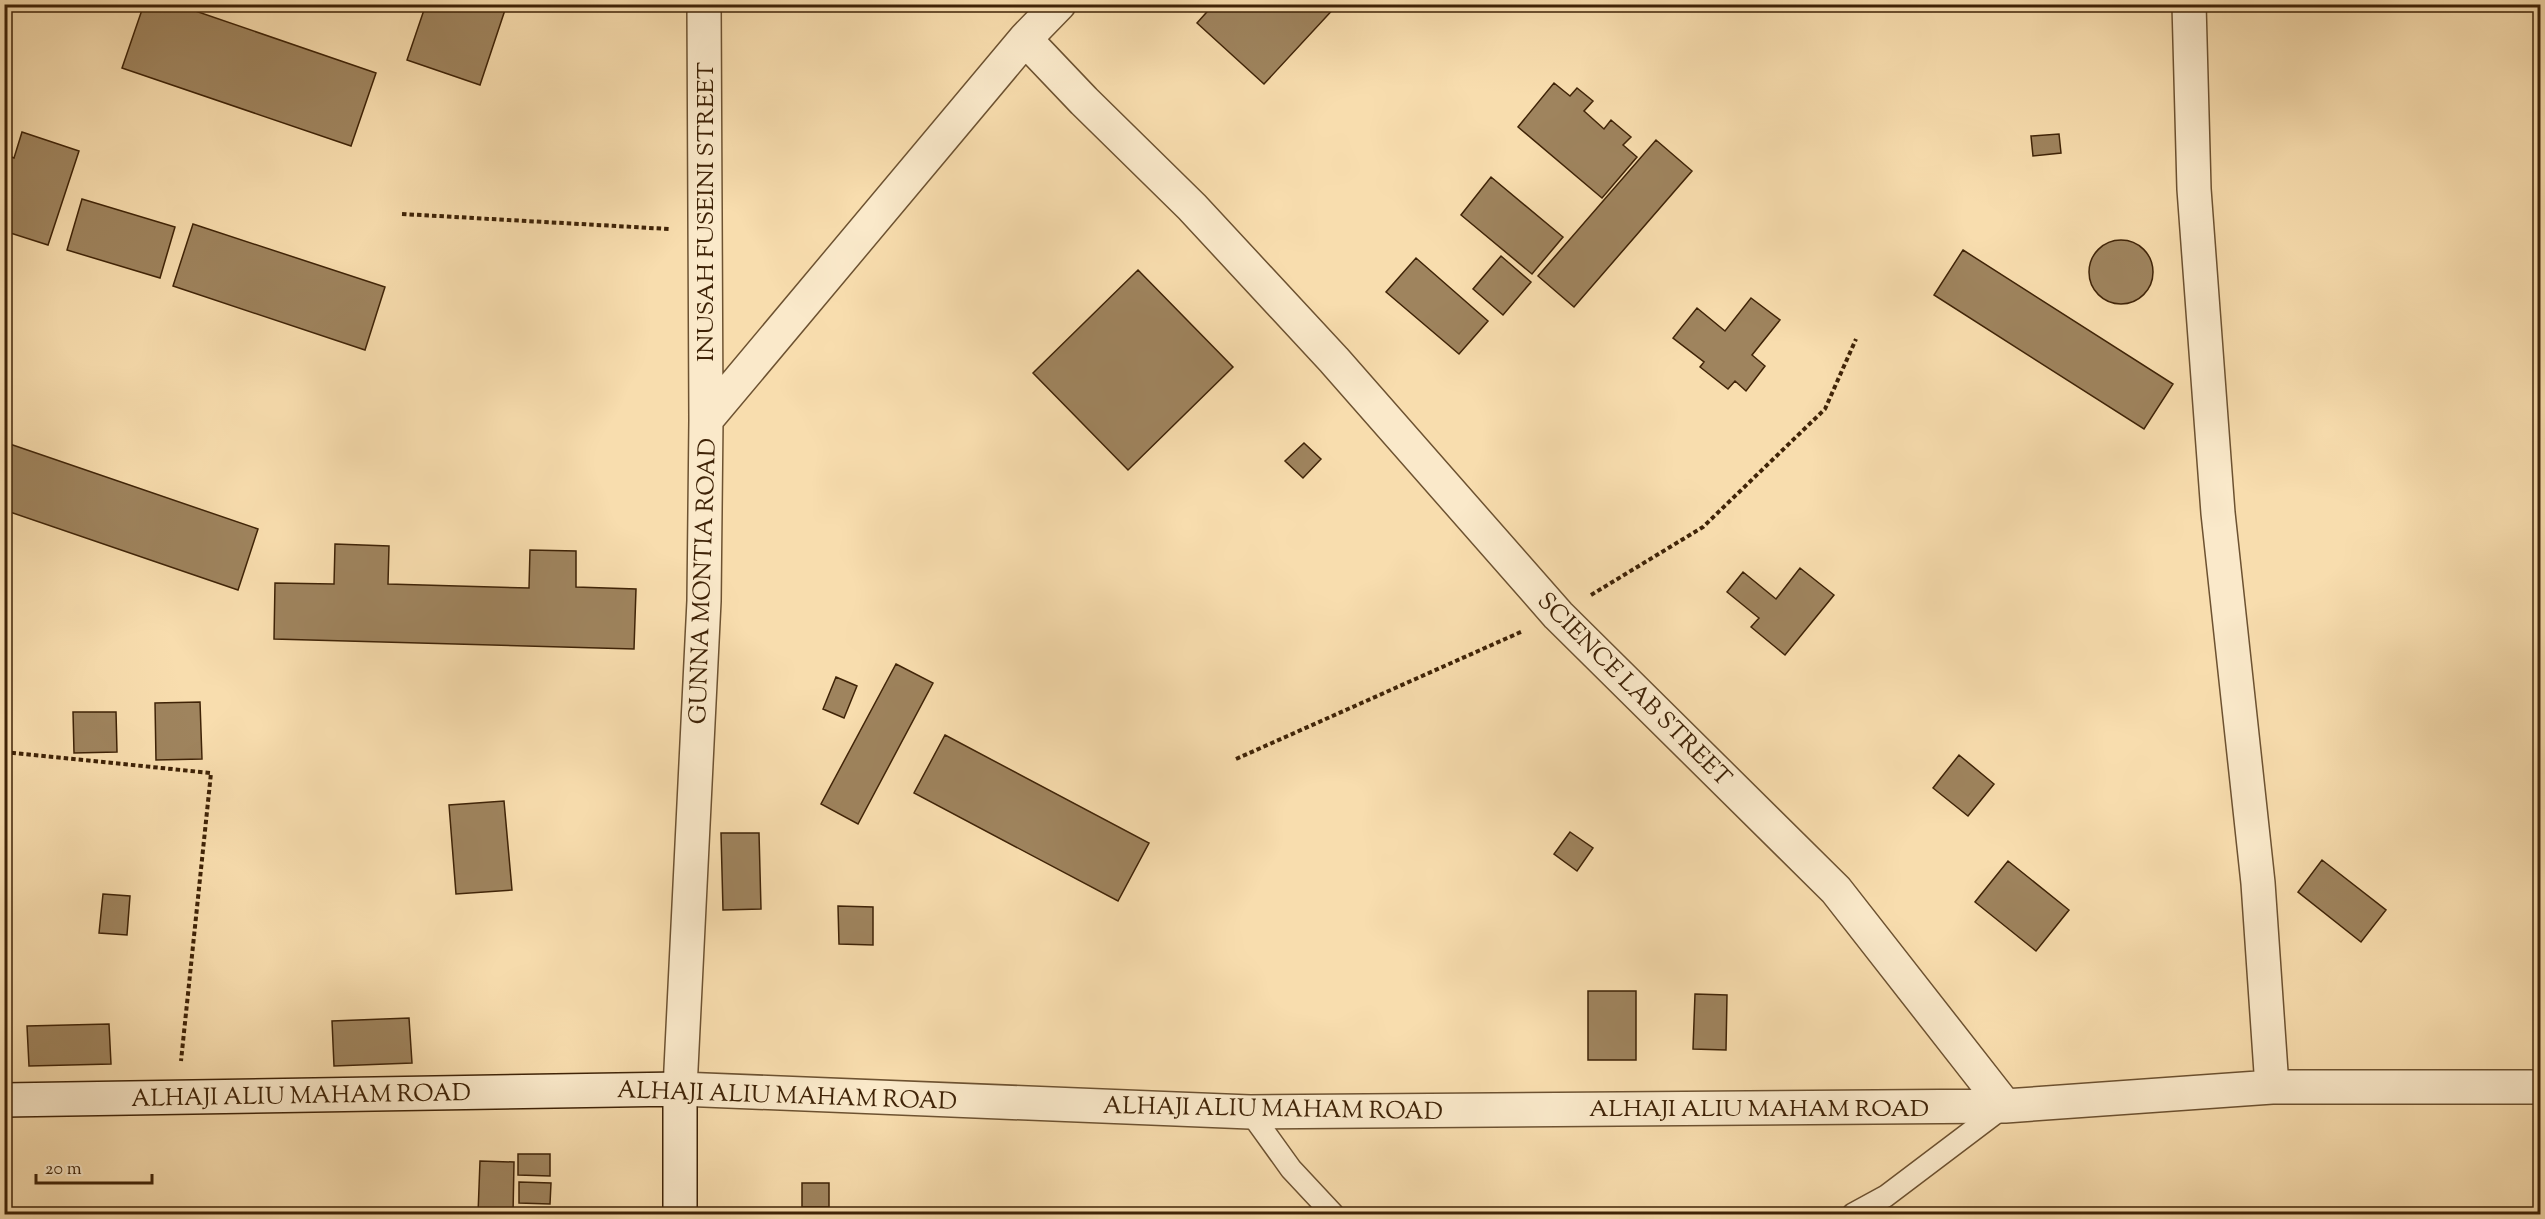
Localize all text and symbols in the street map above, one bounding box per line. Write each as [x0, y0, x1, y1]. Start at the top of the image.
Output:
street label: INUSAH FUSEINI STREET [690, 62, 724, 362]
street label: GUNNA MONTIA ROAD [682, 437, 726, 725]
street label: SCIENCE LAB STREET [1529, 586, 1739, 795]
street label: ALHAJI ALIU MAHAM ROAD [616, 1074, 957, 1120]
street label: ALHAJI ALIU MAHAM ROAD [131, 1077, 471, 1117]
street label: ALHAJI ALIU MAHAM ROAD [1103, 1090, 1443, 1130]
street label: ALHAJI ALIU MAHAM ROAD [1589, 1093, 1929, 1127]
scale bar [36, 1147, 152, 1185]
text: 20 m [45, 1157, 82, 1183]

